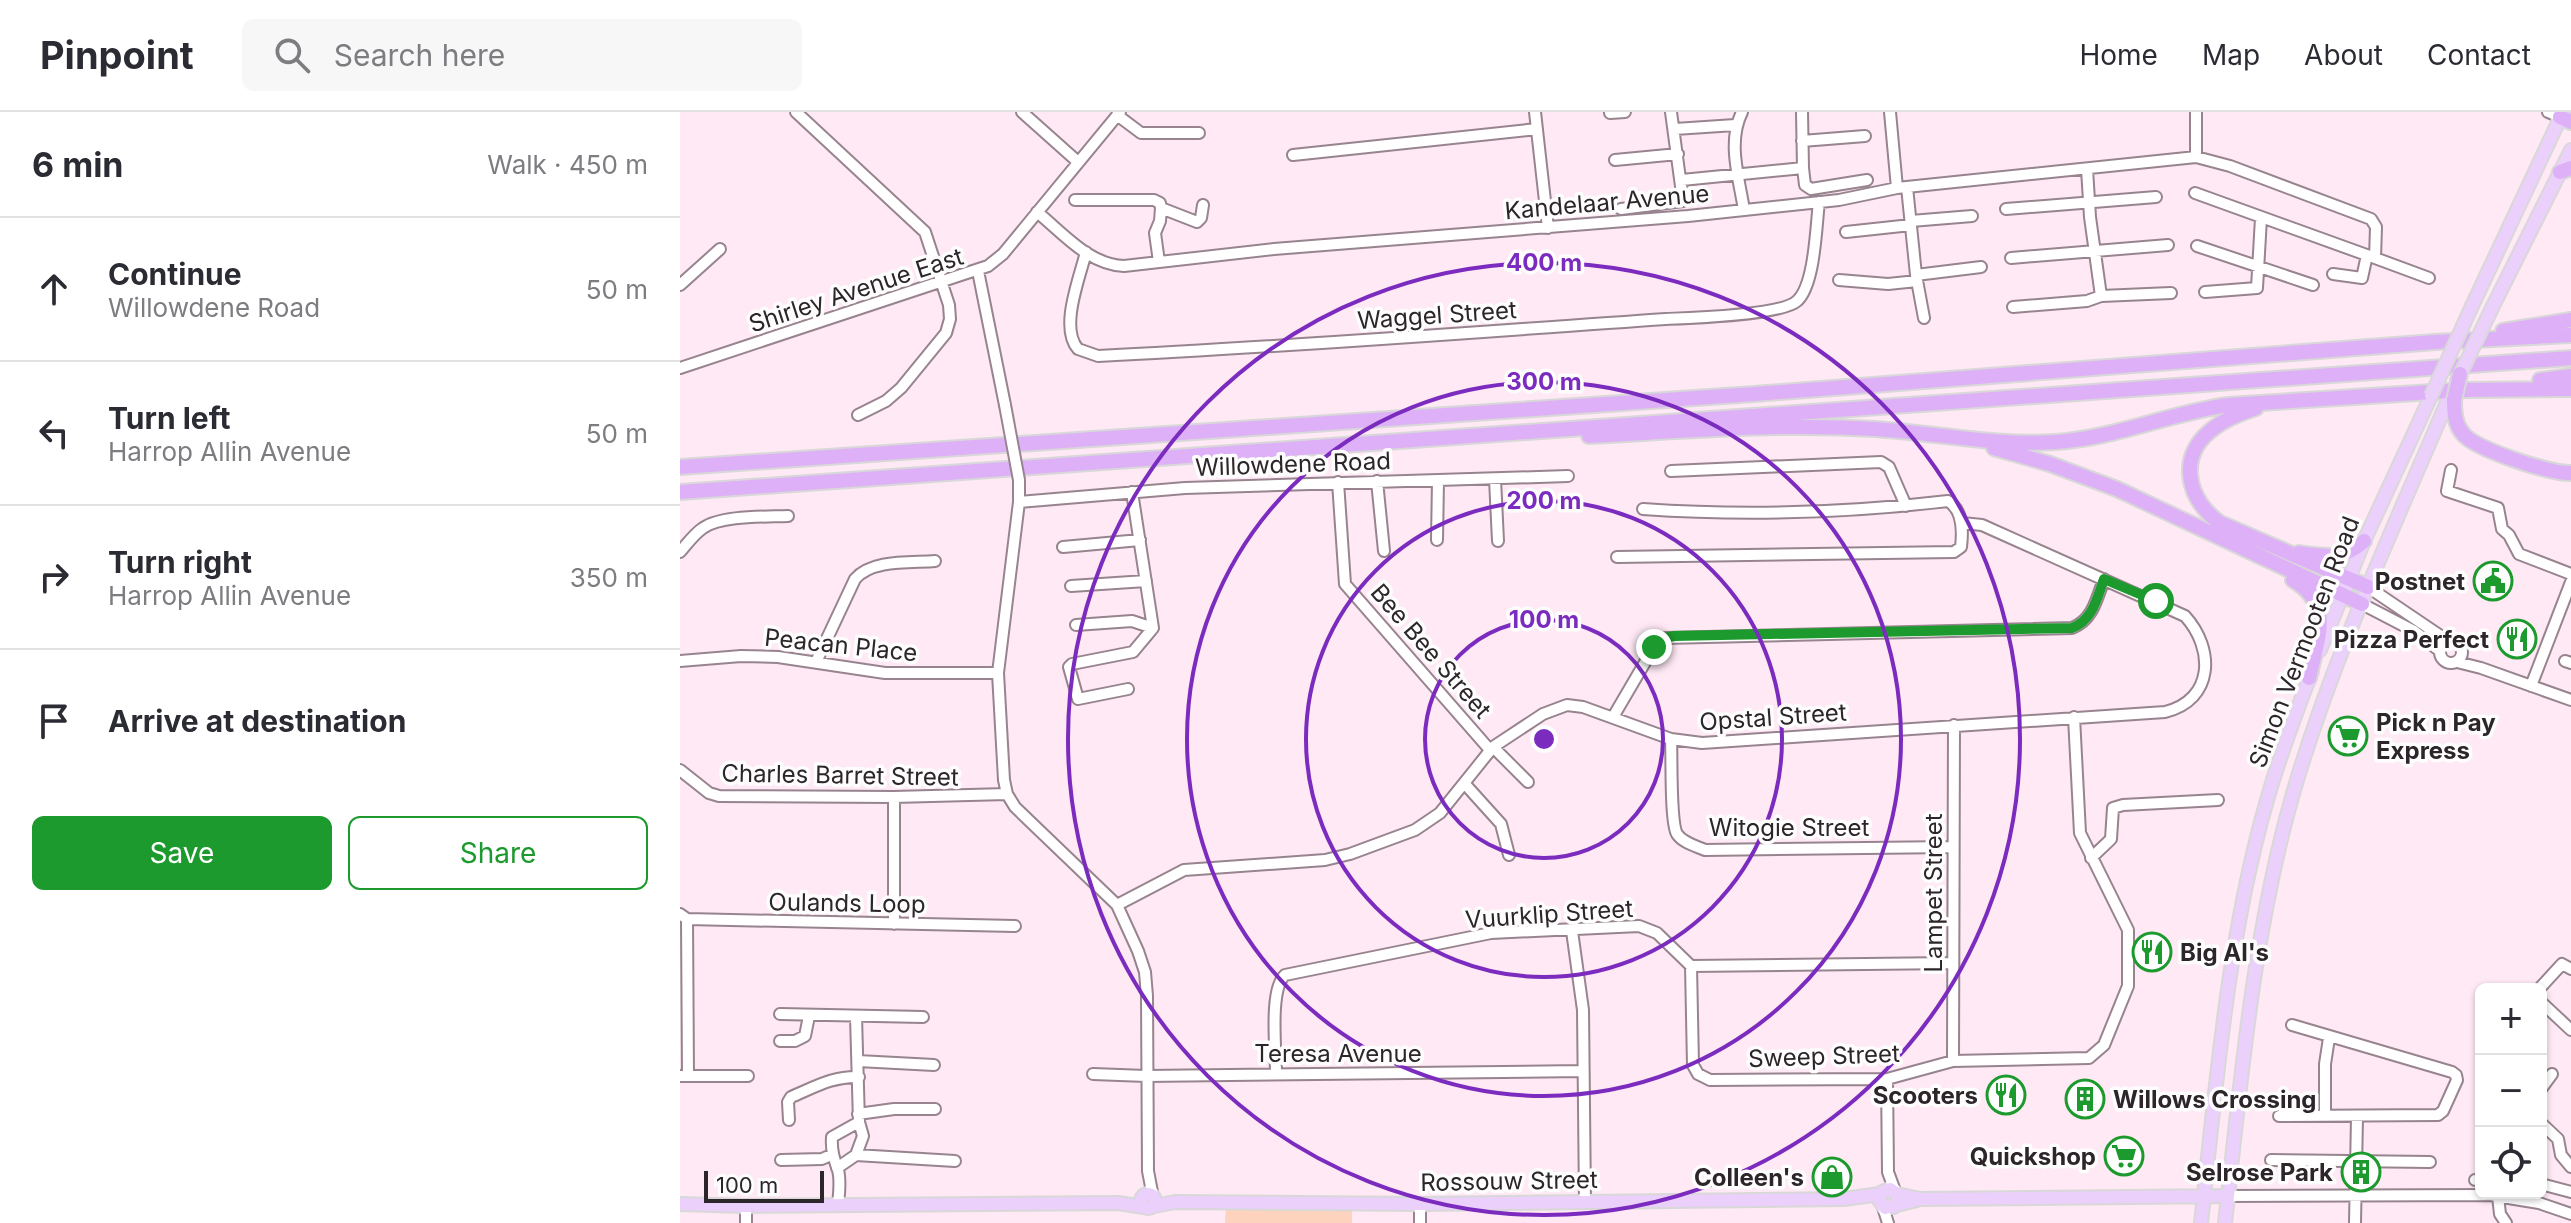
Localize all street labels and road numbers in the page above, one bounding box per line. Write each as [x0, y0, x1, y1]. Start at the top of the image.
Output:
street label: Kandelaar Avenue [1503, 179, 1711, 225]
street label: Shirley Avenue East [745, 242, 967, 338]
street label: Waggel Street [1356, 295, 1518, 335]
street label: Willowdene Road [1195, 446, 1391, 482]
street label: Simon Vermooten Road [2243, 512, 2365, 772]
street label: Bee Bee Street [1365, 578, 1497, 724]
street label: Peacan Place [763, 623, 919, 667]
street label: Opstal Street [1698, 697, 1848, 737]
street label: Charles Barret Street [721, 758, 959, 792]
street label: Witogie Street [1709, 813, 1869, 842]
street label: Lampet Street [1919, 813, 1948, 973]
street label: Oulands Loop [768, 887, 926, 919]
street label: Vuurklip Street [1464, 894, 1634, 934]
street label: Teresa Avenue [1254, 1039, 1422, 1068]
street label: Sweep Street [1748, 1039, 1900, 1073]
street label: Rossouw Street [1420, 1165, 1598, 1197]

